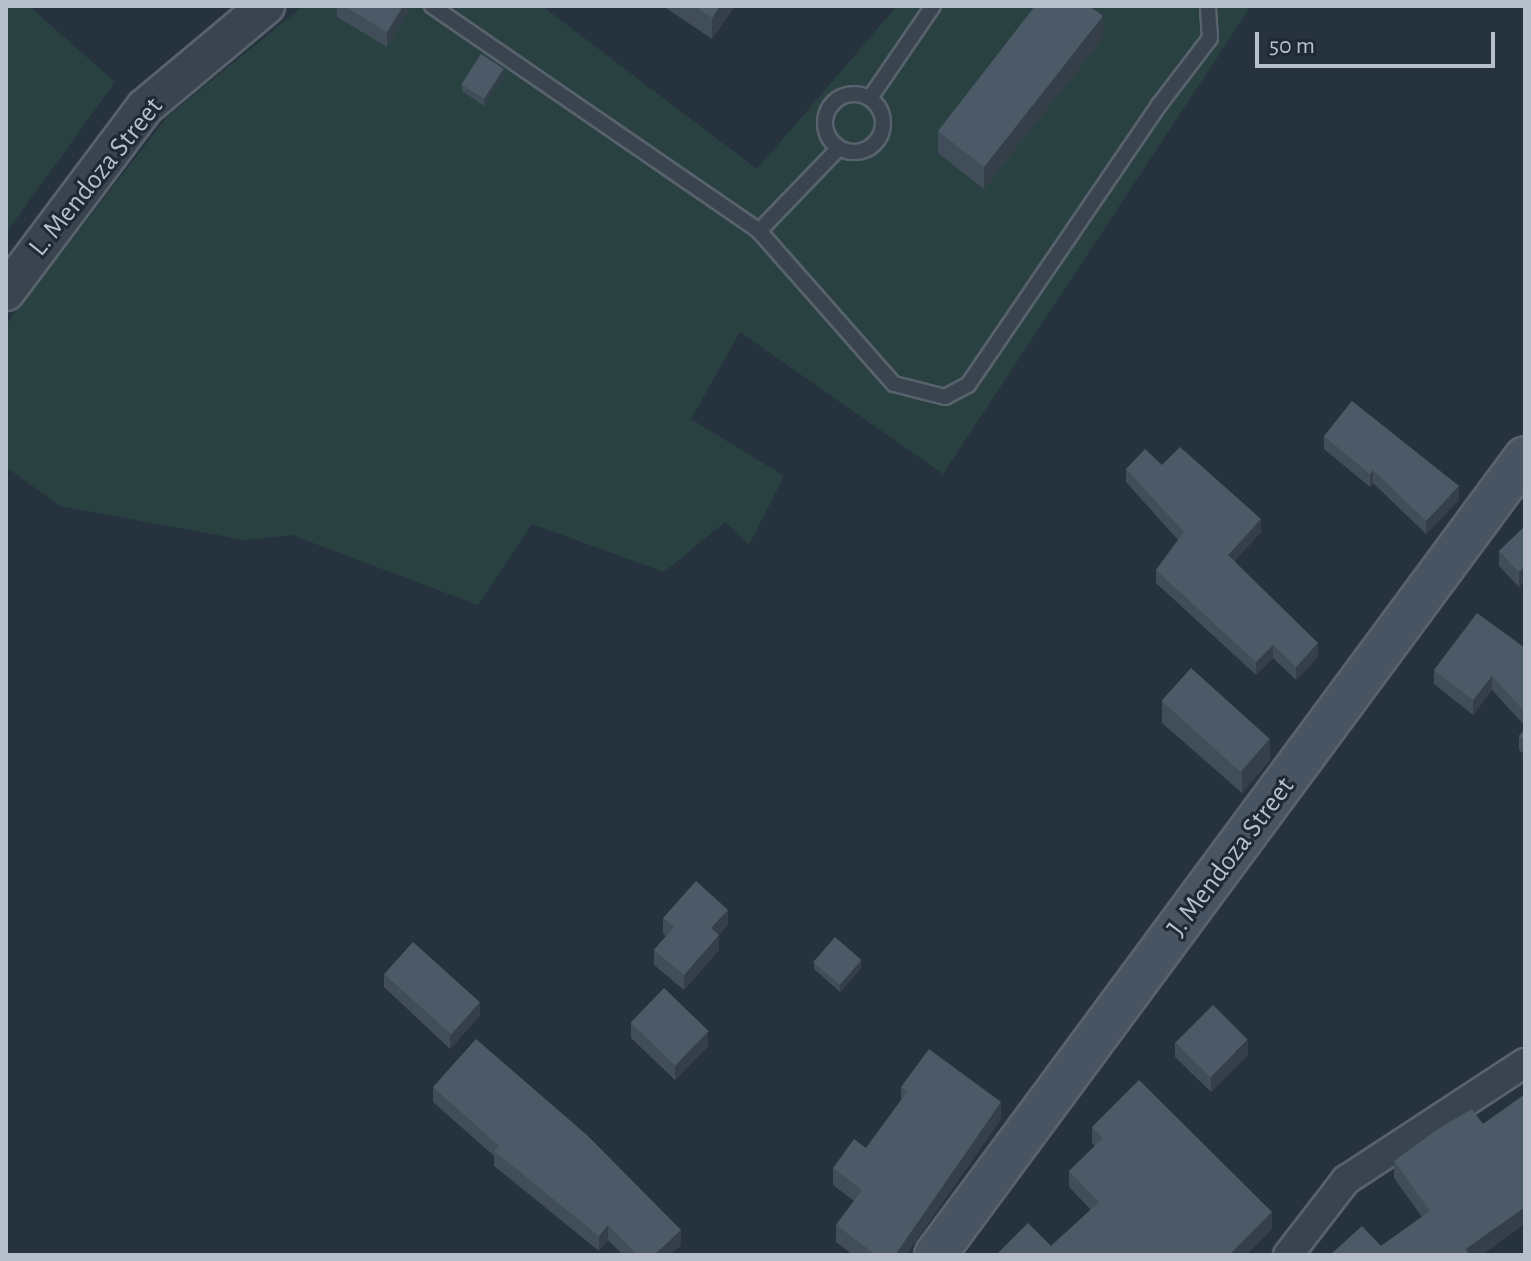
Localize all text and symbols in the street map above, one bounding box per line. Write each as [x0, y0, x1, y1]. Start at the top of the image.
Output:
scale bar [1259, 16, 1499, 66]
text: 50 m [1269, 34, 1315, 58]
street label: L. Mendoza Street [22, 91, 170, 263]
street label: J. Mendoza Street [1160, 771, 1302, 943]

